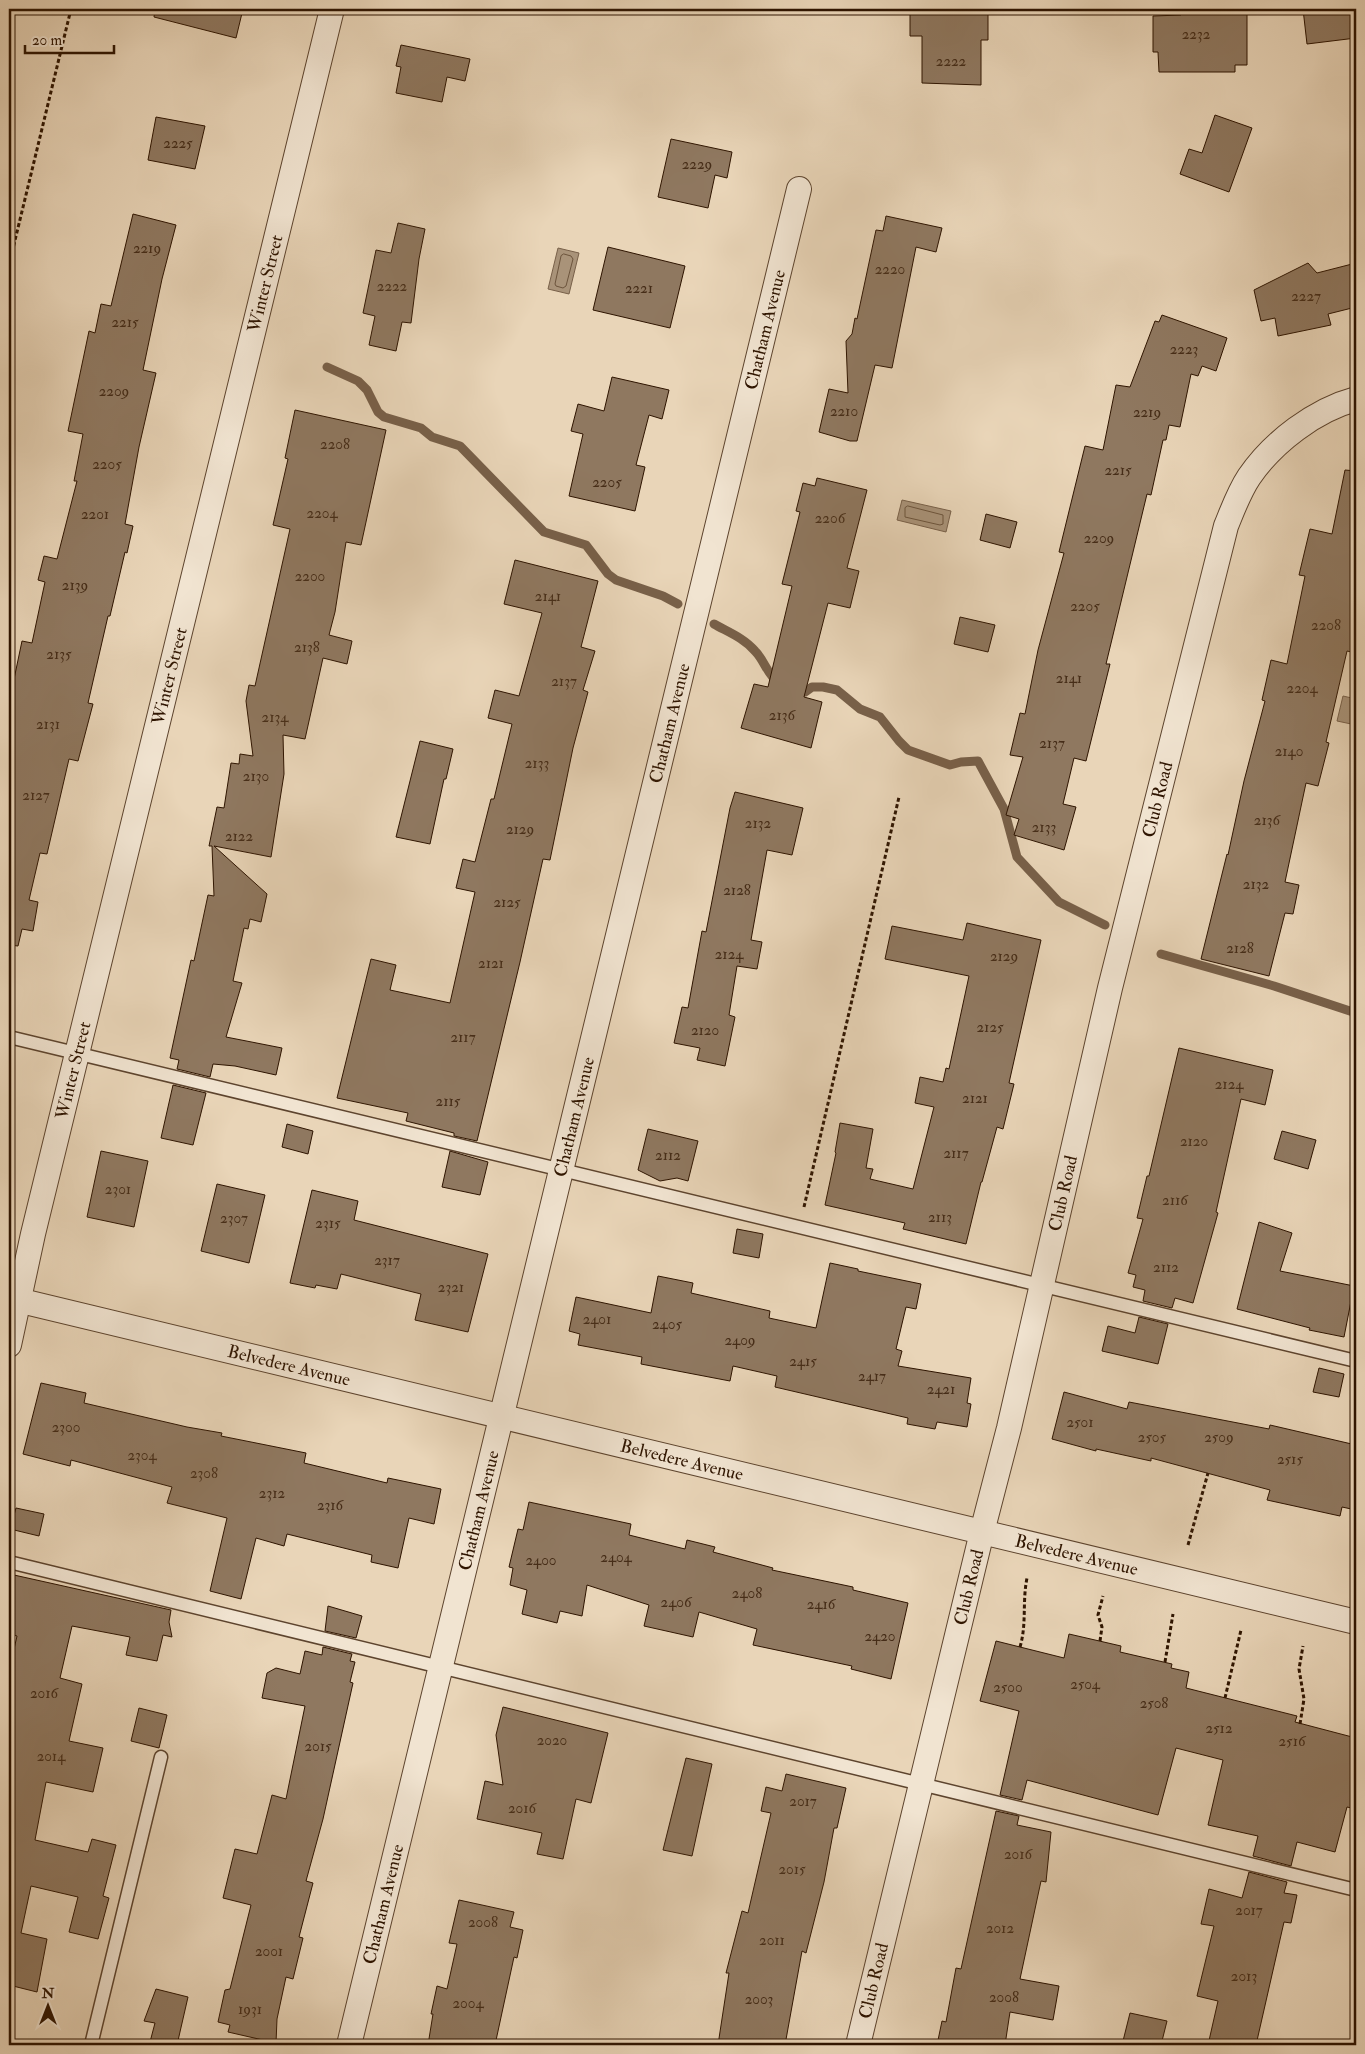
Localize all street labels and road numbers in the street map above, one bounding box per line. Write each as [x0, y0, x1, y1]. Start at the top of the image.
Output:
street label: Winter Street [242, 232, 288, 336]
street label: Chatham Avenue [739, 267, 791, 392]
street label: Winter Street [146, 625, 192, 728]
street label: Chatham Avenue [644, 661, 695, 786]
street label: Club Road [1137, 759, 1178, 840]
street label: Winter Street [50, 1019, 96, 1122]
street label: Chatham Avenue [548, 1054, 600, 1179]
street label: Club Road [1043, 1153, 1083, 1234]
street label: Belvedere Avenue [225, 1339, 353, 1391]
street label: Belvedere Avenue [618, 1434, 746, 1486]
street label: Chatham Avenue [453, 1448, 504, 1573]
street label: Belvedere Avenue [1013, 1529, 1141, 1581]
street label: Club Road [948, 1547, 989, 1627]
street label: Chatham Avenue [358, 1841, 409, 1966]
street label: Club Road [853, 1940, 894, 2021]

